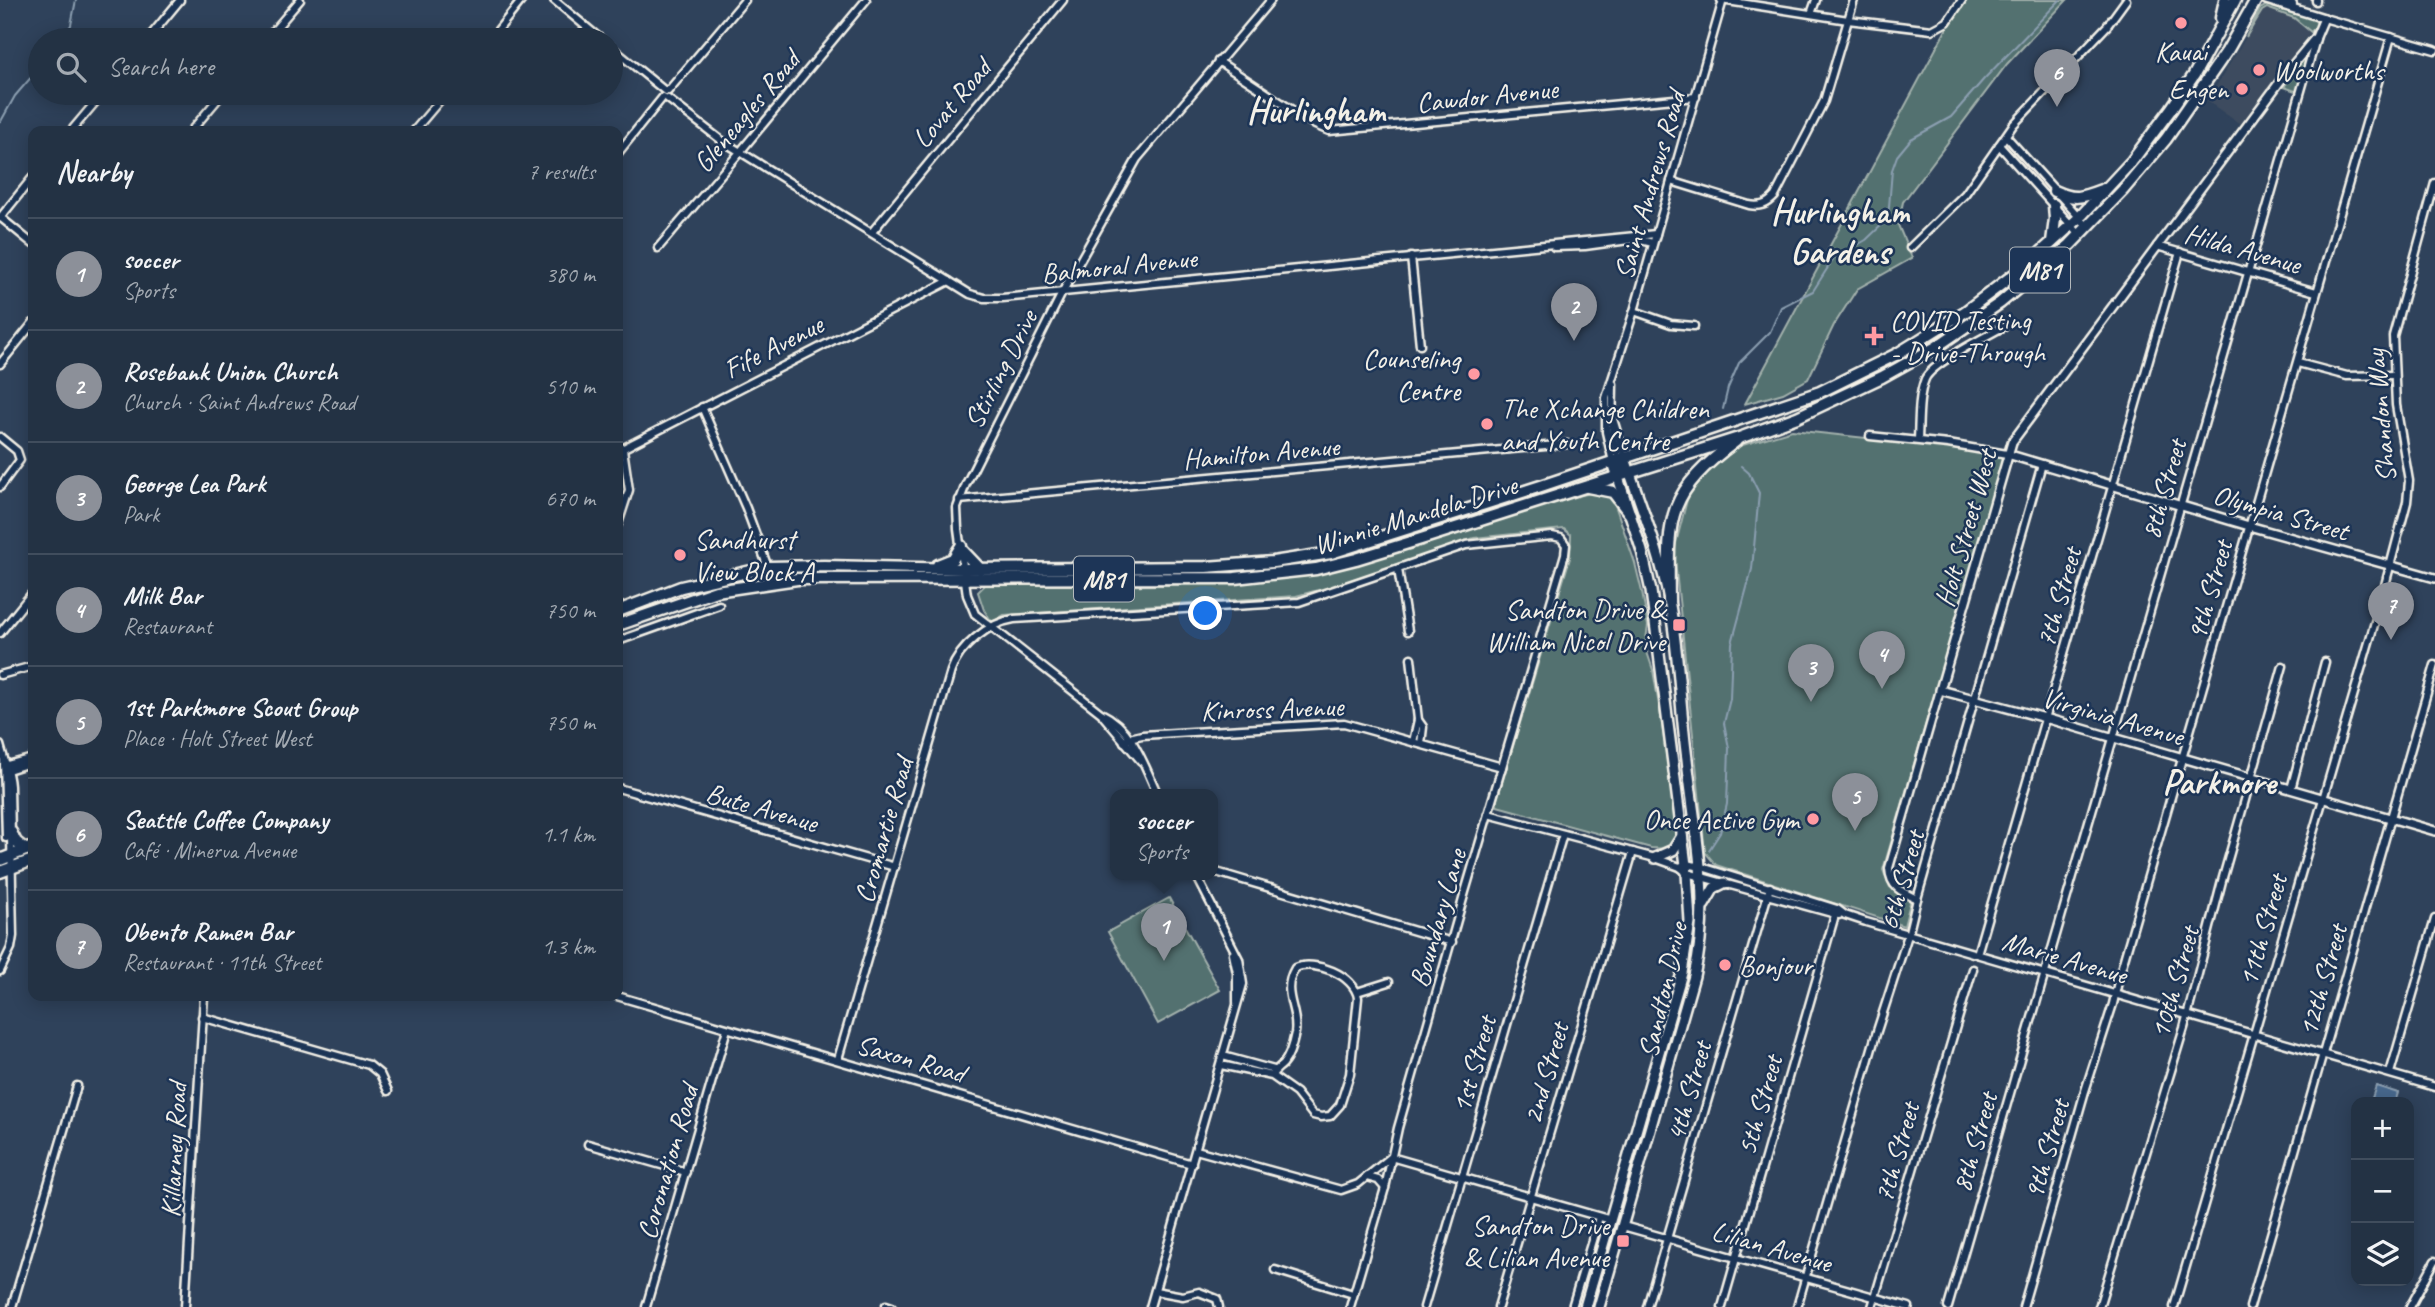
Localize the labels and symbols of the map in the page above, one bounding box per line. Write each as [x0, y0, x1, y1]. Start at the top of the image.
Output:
marker: Kauai [2173, 15, 2189, 31]
place label: Kauai [2155, 34, 2211, 69]
street label: Gleneagles Road [685, 40, 810, 179]
street label: Lovat Road [904, 49, 1001, 155]
pin: 6 [2034, 49, 2080, 107]
place label: Woolworths [2273, 53, 2386, 88]
marker: Woolworths [2251, 62, 2267, 78]
street label: Cawdor Avenue [1415, 70, 1561, 120]
place label: Engen [2169, 72, 2229, 107]
marker: Engen [2234, 81, 2250, 97]
street label: Saint Andrews Road [1606, 83, 1694, 283]
district label: Hurlingham [1247, 88, 1387, 133]
district label: Hurlingham Gardens [1771, 189, 1911, 274]
street label: Hilda Avenue [2181, 215, 2307, 282]
street label: Balmoral Avenue [1040, 240, 1200, 291]
road number: M81 [2010, 247, 2070, 292]
pin: 2 [1551, 283, 1597, 341]
street label: Stirling Drive [956, 303, 1046, 434]
place label: COVID Testing - Drive-Through [1890, 303, 2047, 370]
street label: Fife Avenue [718, 306, 831, 386]
marker: COVID Testing - Drive-Through [1864, 326, 1884, 346]
place label: Counseling Centre [1363, 341, 1462, 408]
street label: Shandon Way [2357, 346, 2404, 484]
marker: Counseling Centre [1466, 366, 1482, 382]
place label: The Xchange Children and Youth Centre [1501, 391, 1710, 458]
marker: The Xchange Children and Youth Centre [1479, 416, 1495, 432]
street label: Hamilton Avenue [1181, 428, 1342, 477]
street label: 8th Street [2133, 433, 2195, 543]
street label: Holt Street West [1926, 443, 2005, 611]
street label: Winnie Mandela Drive [1309, 466, 1523, 562]
street label: Olympia Street [2209, 477, 2355, 549]
place label: Sandhurst View Block A [694, 522, 816, 589]
street label: 9th Street [2179, 534, 2241, 644]
street label: 7th Street [2028, 541, 2090, 651]
marker: Sandhurst View Block A [672, 547, 688, 563]
road number: M81 [1074, 556, 1134, 601]
pin: 7 [2368, 582, 2414, 640]
place label: Sandton Drive & William Nicol Drive [1486, 592, 1668, 659]
your location [1188, 596, 1222, 630]
marker: Sandton Drive & William Nicol Drive [1671, 617, 1687, 633]
pin: 4 [1859, 631, 1905, 689]
pin: 3 [1788, 644, 1834, 702]
street label: Virginia Avenue [2038, 680, 2189, 754]
street label: Kinross Avenue [1200, 688, 1346, 728]
street label: Cromartie Road [846, 750, 922, 907]
district label: Parkmore [2162, 760, 2278, 805]
pin: 5 [1832, 773, 1878, 831]
street label: Bute Avenue [702, 775, 824, 841]
place label: Once Active Gym [1644, 802, 1801, 837]
marker: Once Active Gym [1805, 811, 1821, 827]
street label: 6th Street [1871, 824, 1933, 934]
street label: Boundary Lane [1401, 843, 1474, 991]
street label: 11th Street [2230, 868, 2296, 990]
pin: 1 [1141, 903, 1187, 961]
street label: Sandton Drive [1630, 917, 1695, 1061]
street label: 12th Street [2290, 918, 2356, 1040]
street label: 10th Street [2142, 920, 2208, 1042]
street label: Marie Avenue [1998, 923, 2133, 992]
place label: Bonjour [1739, 948, 1814, 983]
marker: Bonjour [1717, 957, 1733, 973]
street label: 1st Street [1443, 1009, 1505, 1116]
street label: 2nd Street [1514, 1016, 1577, 1128]
street label: Saxon Road [852, 1026, 973, 1092]
street label: 4th Street [1658, 1035, 1720, 1145]
street label: 5th Street [1729, 1049, 1791, 1159]
street label: Coronation Road [629, 1077, 707, 1243]
street label: Killarney Road [152, 1078, 195, 1218]
street label: 8th Street [1944, 1086, 2006, 1196]
street label: 9th Street [2016, 1093, 2078, 1203]
street label: 7th Street [1866, 1096, 1928, 1206]
place label: Sandton Drive & Lilian Avenue [1464, 1208, 1611, 1275]
street label: Lilian Avenue [1708, 1213, 1838, 1281]
marker: Sandton Drive & Lilian Avenue [1615, 1233, 1631, 1249]

